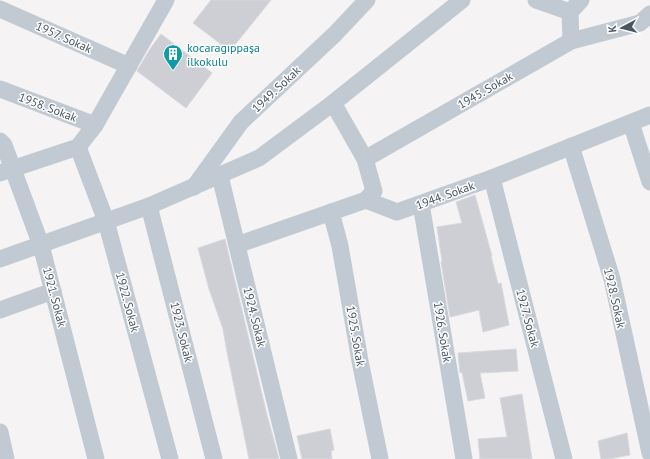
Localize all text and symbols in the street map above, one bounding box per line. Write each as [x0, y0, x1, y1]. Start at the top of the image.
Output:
north arrow [602, 8, 642, 48]
street label: 1957. Sokak [34, 18, 95, 56]
text: K [605, 25, 619, 33]
place label: kocaragıppaşa ilkokulu [187, 40, 260, 69]
building icon: kocaragıppaşa ilkokulu [162, 43, 184, 71]
street label: 1949. Sokak [248, 62, 304, 115]
street label: 1945. Sokak [455, 68, 515, 112]
street label: 1958. Sokak [17, 89, 80, 125]
street label: 1944. Sokak [414, 177, 477, 213]
street label: 1921. Sokak [40, 265, 70, 329]
street label: 1928. Sokak [601, 266, 629, 330]
street label: 1922. Sokak [113, 270, 143, 334]
street label: 1924. Sokak [240, 285, 270, 349]
street label: 1927. Sokak [513, 287, 543, 349]
street label: 1923. Sokak [167, 300, 197, 364]
street label: 1926. Sokak [431, 301, 455, 364]
street label: 1925. Sokak [343, 305, 369, 368]

